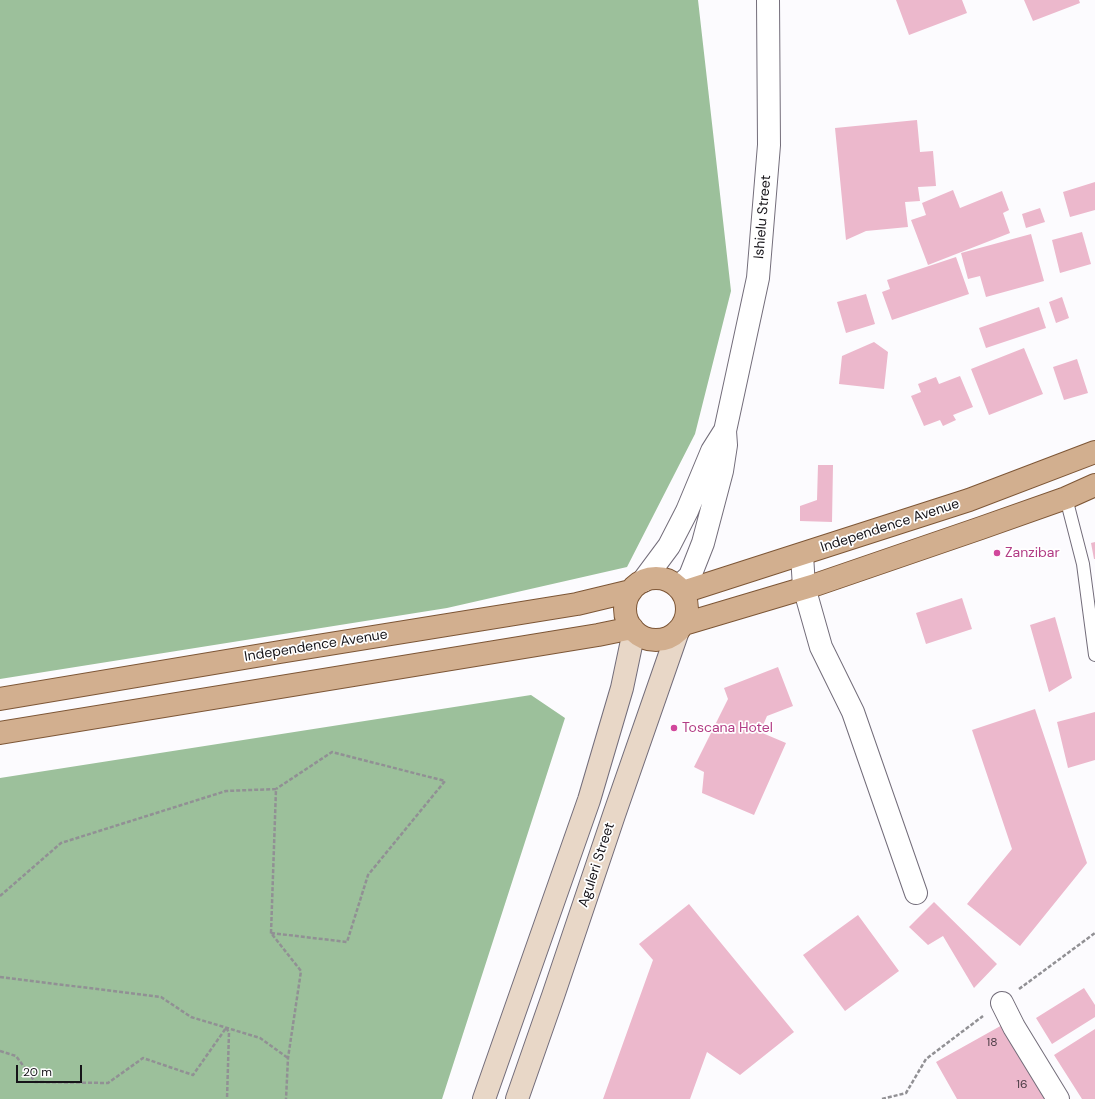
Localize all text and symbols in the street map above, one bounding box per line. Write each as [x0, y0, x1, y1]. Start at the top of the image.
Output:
street label: Ishielu Street [751, 174, 775, 260]
street label: Independence Avenue [819, 496, 961, 556]
place label: Zanzibar [1005, 545, 1060, 561]
marker: Zanzibar [992, 548, 1002, 558]
street label: Independence Avenue [243, 626, 389, 666]
place label: Toscana Hotel [682, 720, 773, 736]
marker: Toscana Hotel [669, 723, 679, 733]
street label: Aguleri Street [575, 820, 619, 910]
house number: 18 [986, 1036, 998, 1050]
scale bar [18, 1057, 84, 1083]
text: 20 m [23, 1064, 52, 1080]
house number: 16 [1016, 1078, 1028, 1092]

